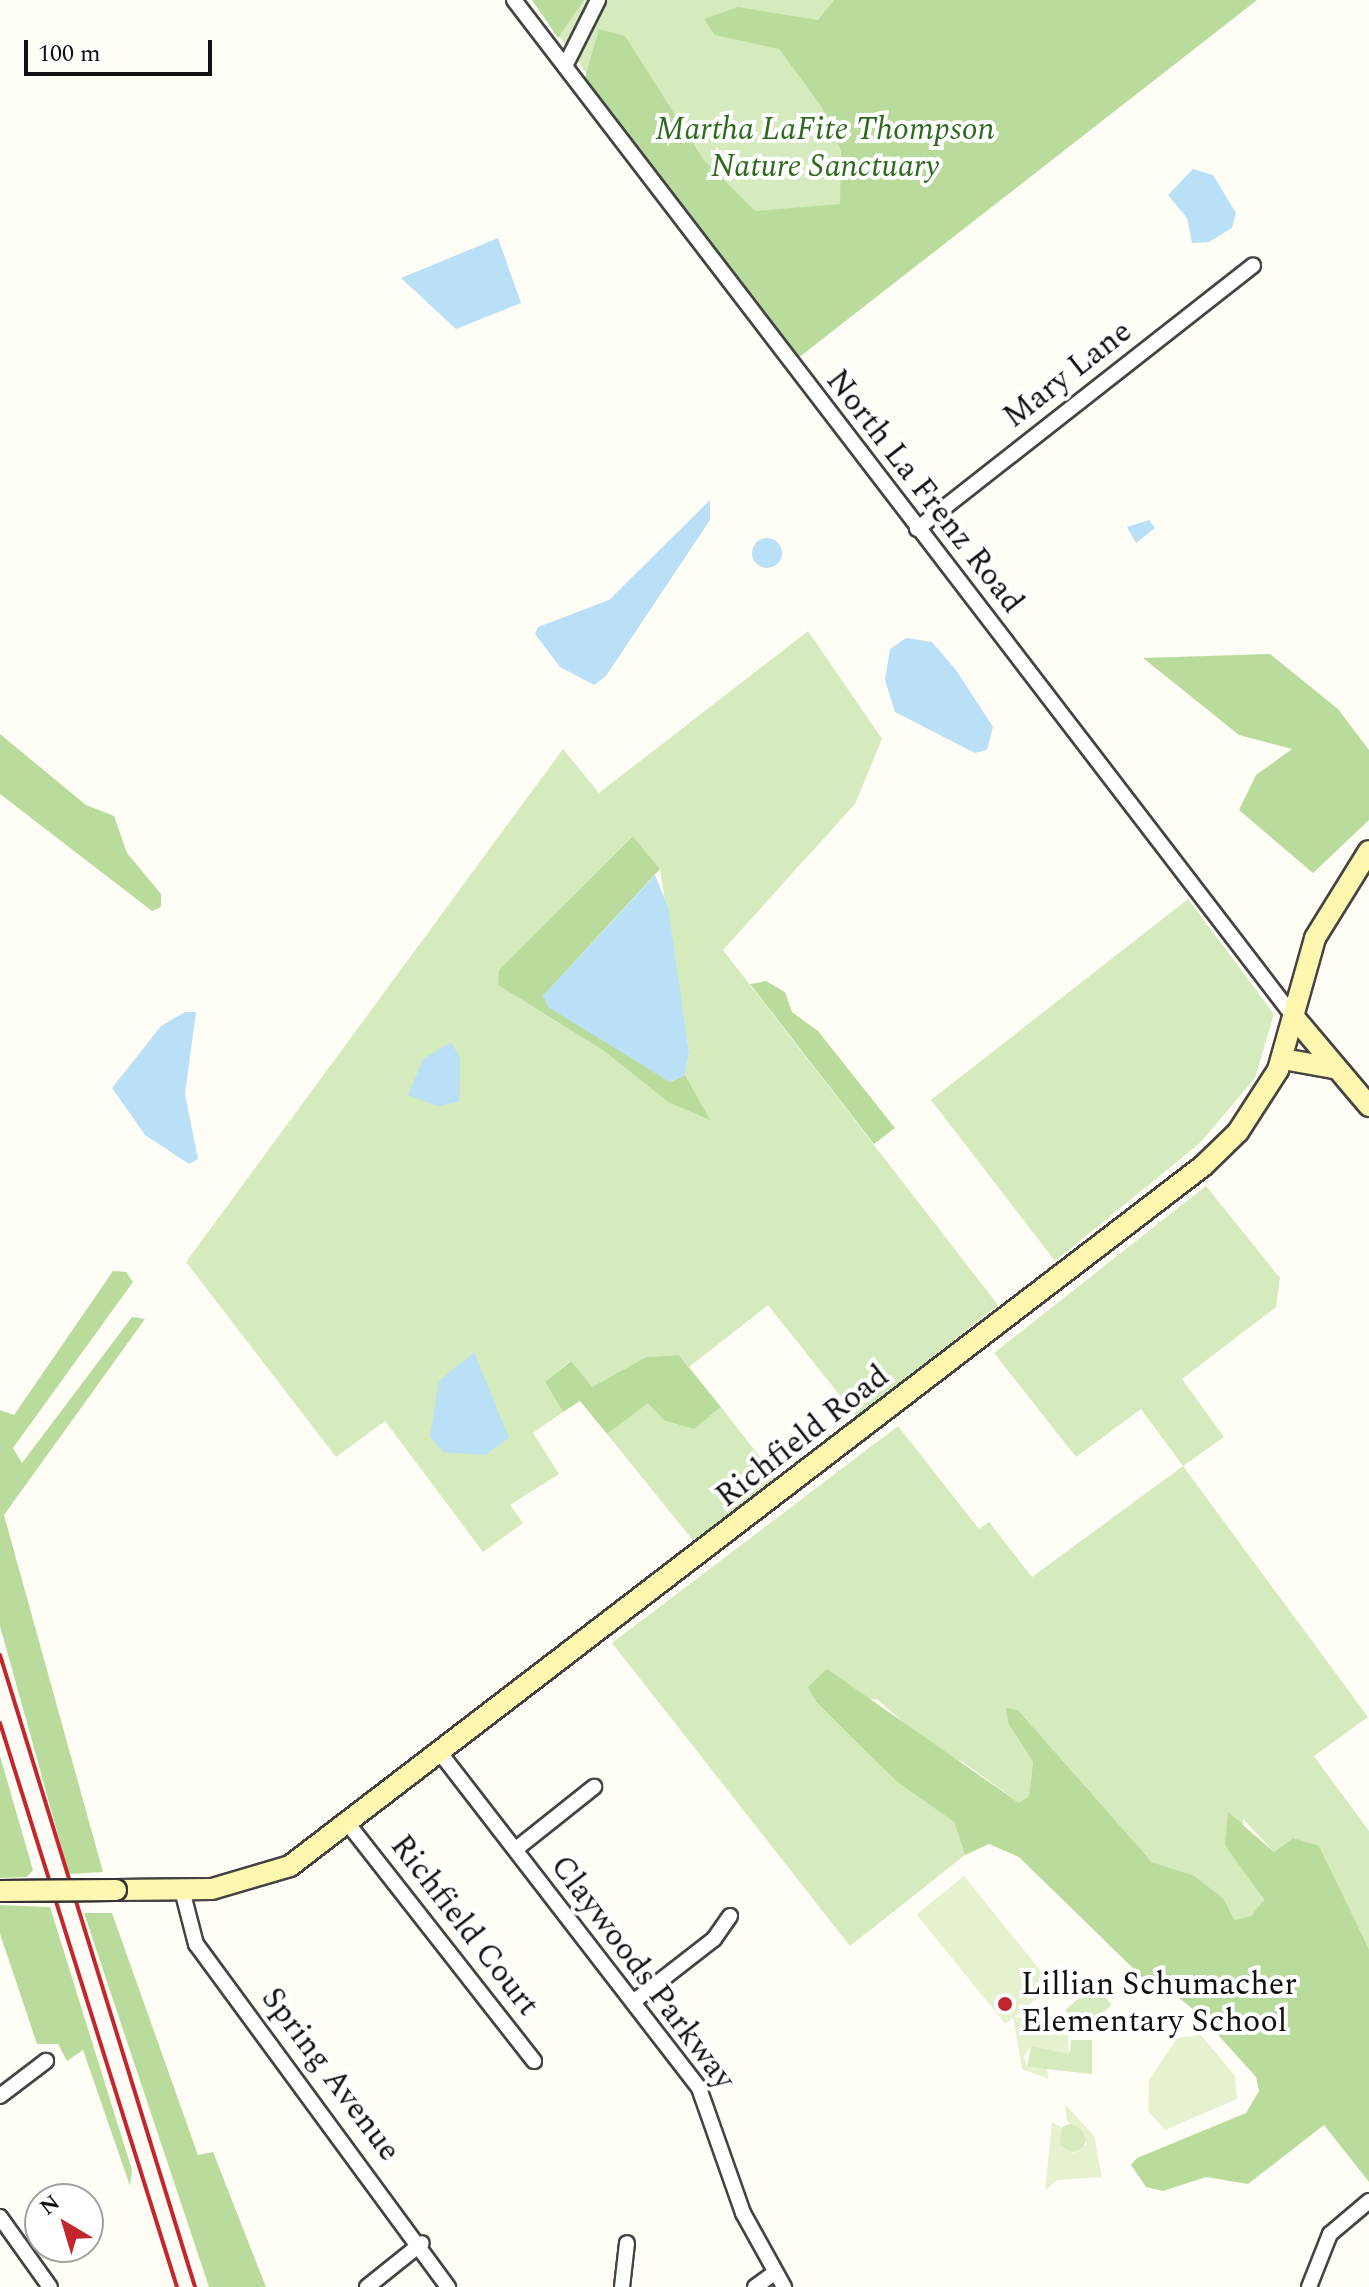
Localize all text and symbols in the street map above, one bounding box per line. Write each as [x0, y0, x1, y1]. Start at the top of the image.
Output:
scale bar [28, 24, 216, 74]
text: 100 m [38, 36, 101, 72]
park label: Martha LaFite Thompson Nature Sanctuary [655, 112, 995, 187]
street label: Mary Lane [996, 313, 1140, 437]
street label: North La Frenz Road [817, 363, 1031, 621]
street label: Richfield Road [709, 1358, 897, 1516]
street label: Richfield Court [381, 1828, 547, 2024]
street label: Claywoods Parkway [541, 1848, 743, 2098]
place label: Lillian Schumacher Elementary School [1021, 1967, 1297, 2042]
street label: Spring Avenue [252, 1981, 408, 2169]
marker: Lillian Schumacher Elementary School [996, 1995, 1014, 2013]
north arrow [24, 2183, 104, 2263]
text: N [33, 2187, 67, 2224]

